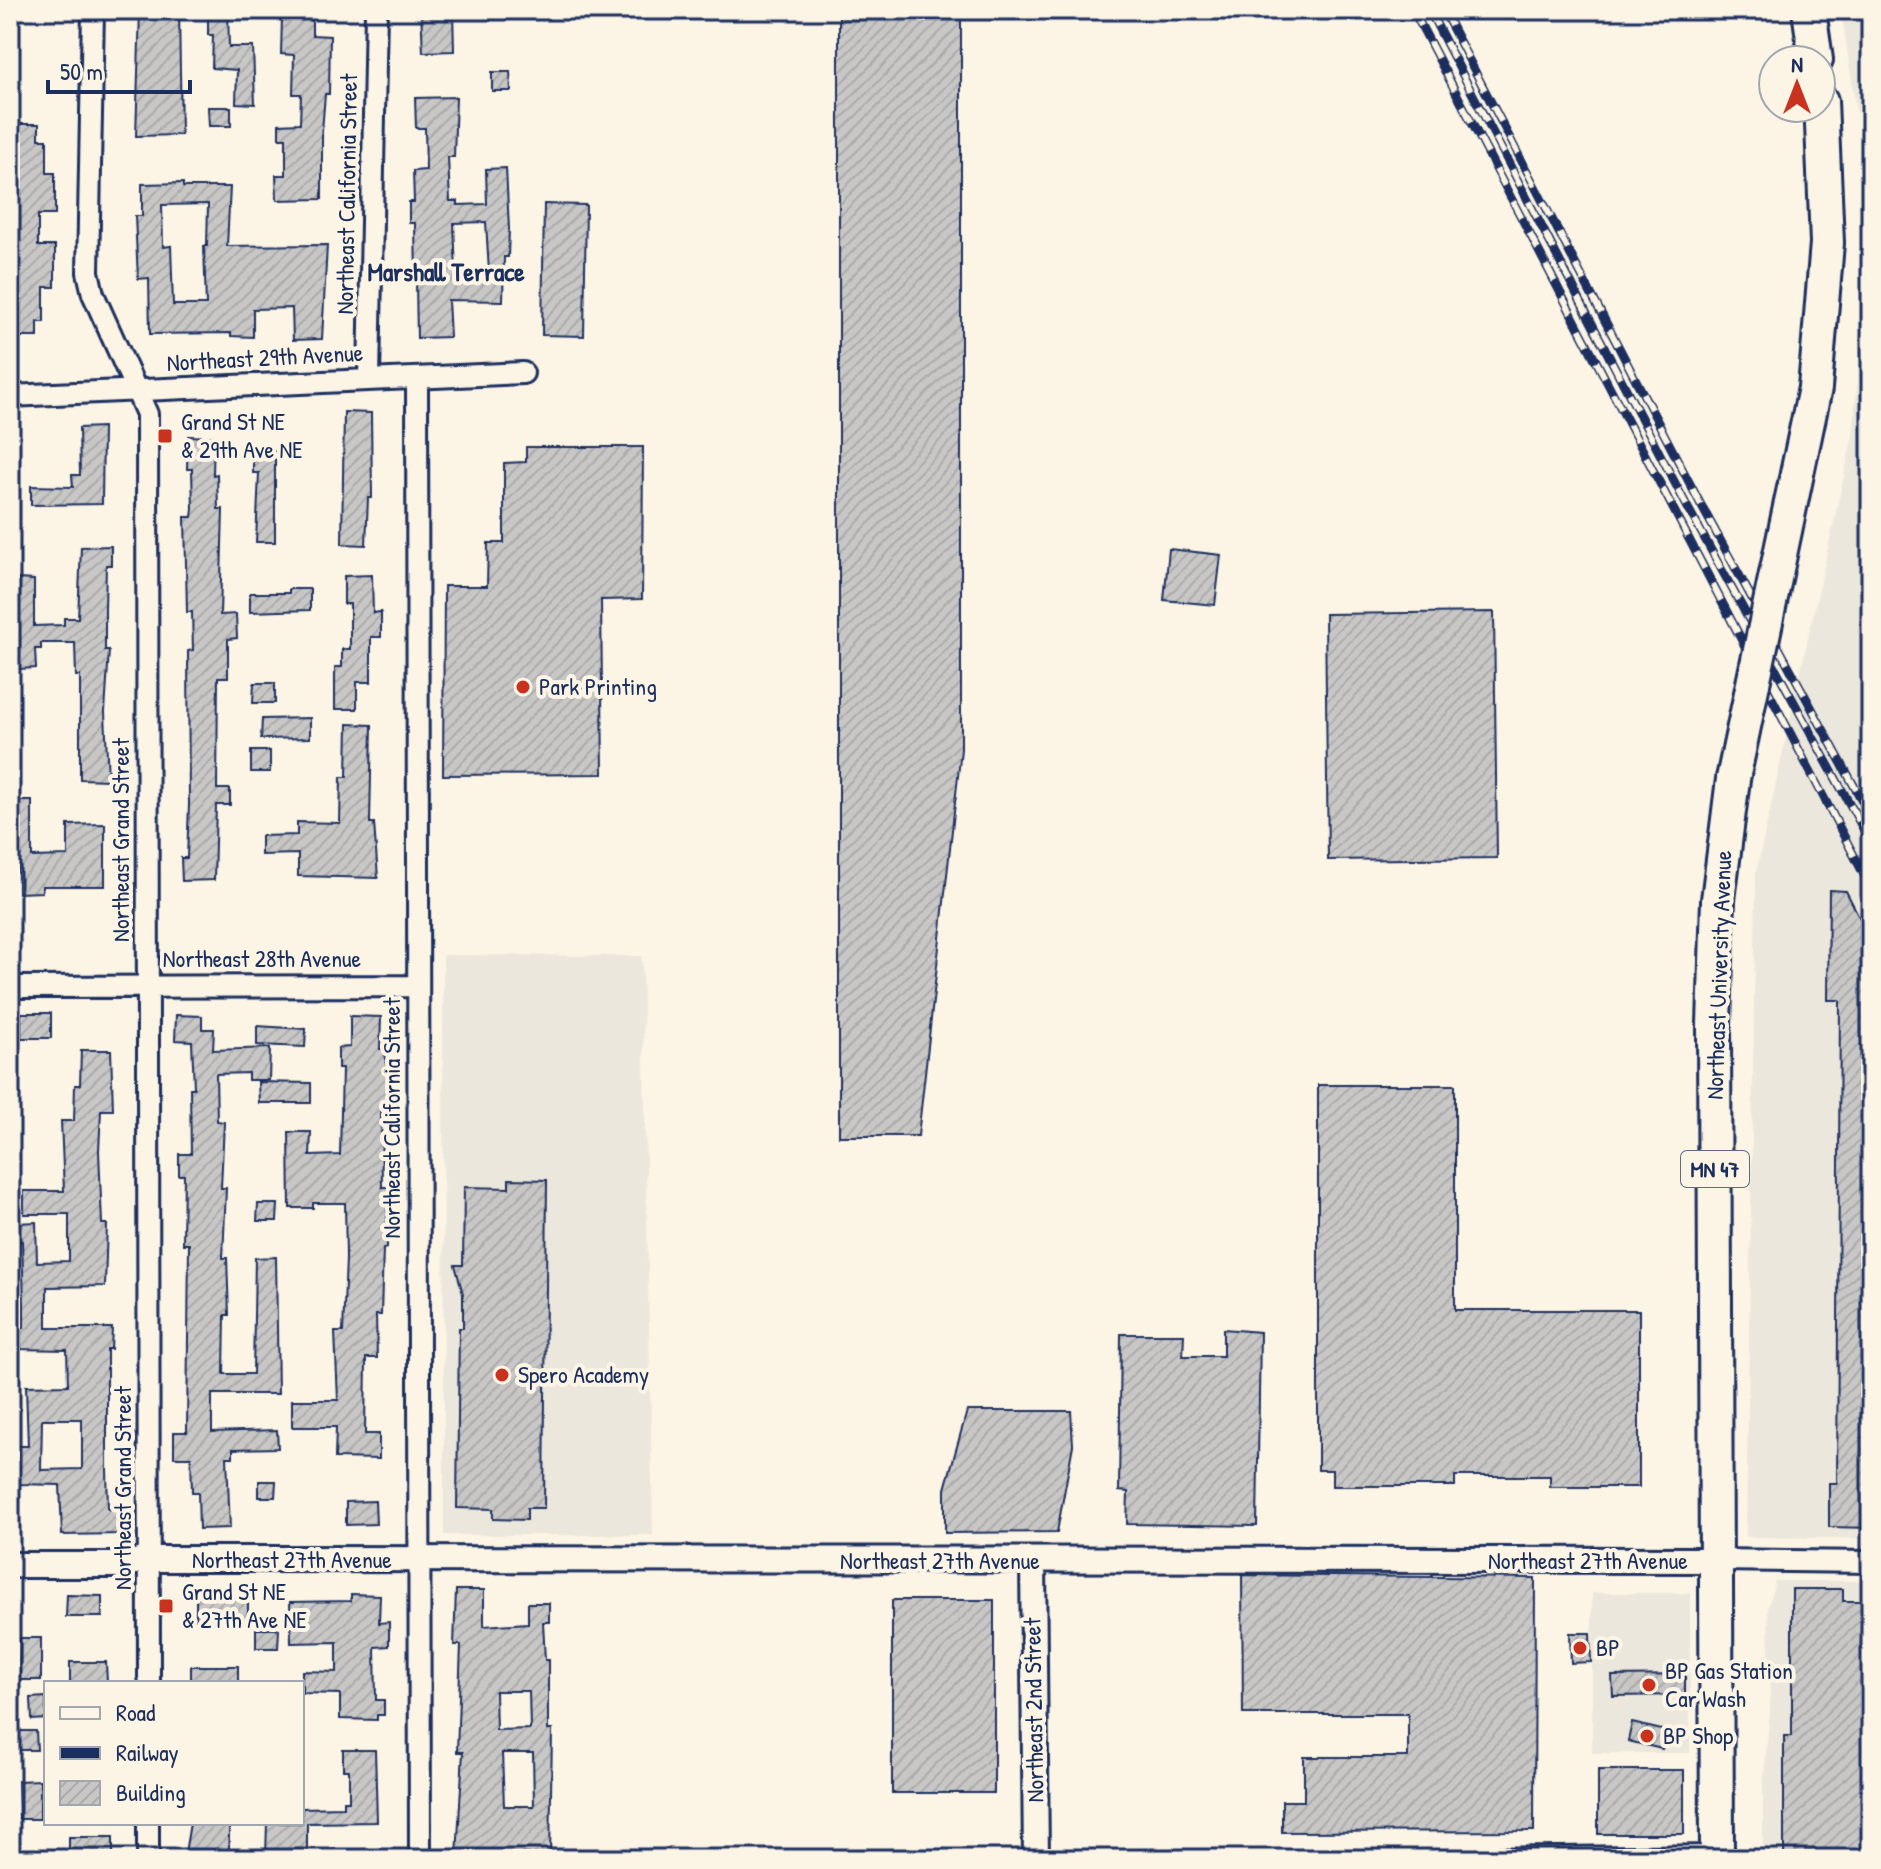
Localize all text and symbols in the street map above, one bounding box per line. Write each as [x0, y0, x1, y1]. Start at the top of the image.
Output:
scale bar [48, 44, 190, 94]
north arrow [1757, 44, 1837, 124]
text: N [1791, 49, 1803, 79]
text: 50 m [60, 55, 103, 87]
street label: Northeast California Street [328, 73, 364, 315]
district label: Marshall Terrace [367, 254, 525, 289]
street label: Northeast 29th Avenue [166, 336, 364, 378]
place label: Grand St NE & 29th Ave NE [181, 405, 303, 465]
marker: Grand St NE & 29th Ave NE [156, 427, 174, 445]
place label: Park Printing [539, 670, 657, 702]
marker: Park Printing [514, 678, 532, 696]
street label: Northeast Grand Street [104, 737, 136, 942]
street label: Northeast University Avenue [1698, 849, 1738, 1100]
street label: Northeast 28th Avenue [163, 942, 362, 974]
street label: Northeast California Street [375, 997, 407, 1238]
road number: MN 47 [1681, 1151, 1749, 1187]
place label: Spero Academy [518, 1358, 649, 1390]
marker: Spero Academy [493, 1366, 511, 1384]
street label: Northeast Grand Street [106, 1385, 138, 1590]
street label: Northeast 27th Avenue [192, 1543, 392, 1575]
street label: Northeast 27th Avenue [840, 1544, 1040, 1576]
street label: Northeast 27th Avenue [1488, 1544, 1688, 1576]
place label: Grand St NE & 27th Ave NE [182, 1575, 307, 1635]
marker: Grand St NE & 27th Ave NE [157, 1597, 175, 1615]
street label: Northeast 2nd Street [1015, 1617, 1051, 1803]
place label: BP [1596, 1631, 1620, 1663]
marker: BP [1571, 1639, 1589, 1657]
place label: BP Gas Station Car Wash [1665, 1654, 1793, 1714]
marker: BP Gas Station Car Wash [1640, 1676, 1658, 1694]
legend [44, 1681, 304, 1825]
text: Road [116, 1696, 155, 1728]
place label: BP Shop [1663, 1719, 1733, 1751]
marker: BP Shop [1638, 1727, 1656, 1745]
text: Railway [116, 1736, 179, 1768]
text: Building [116, 1776, 186, 1808]

